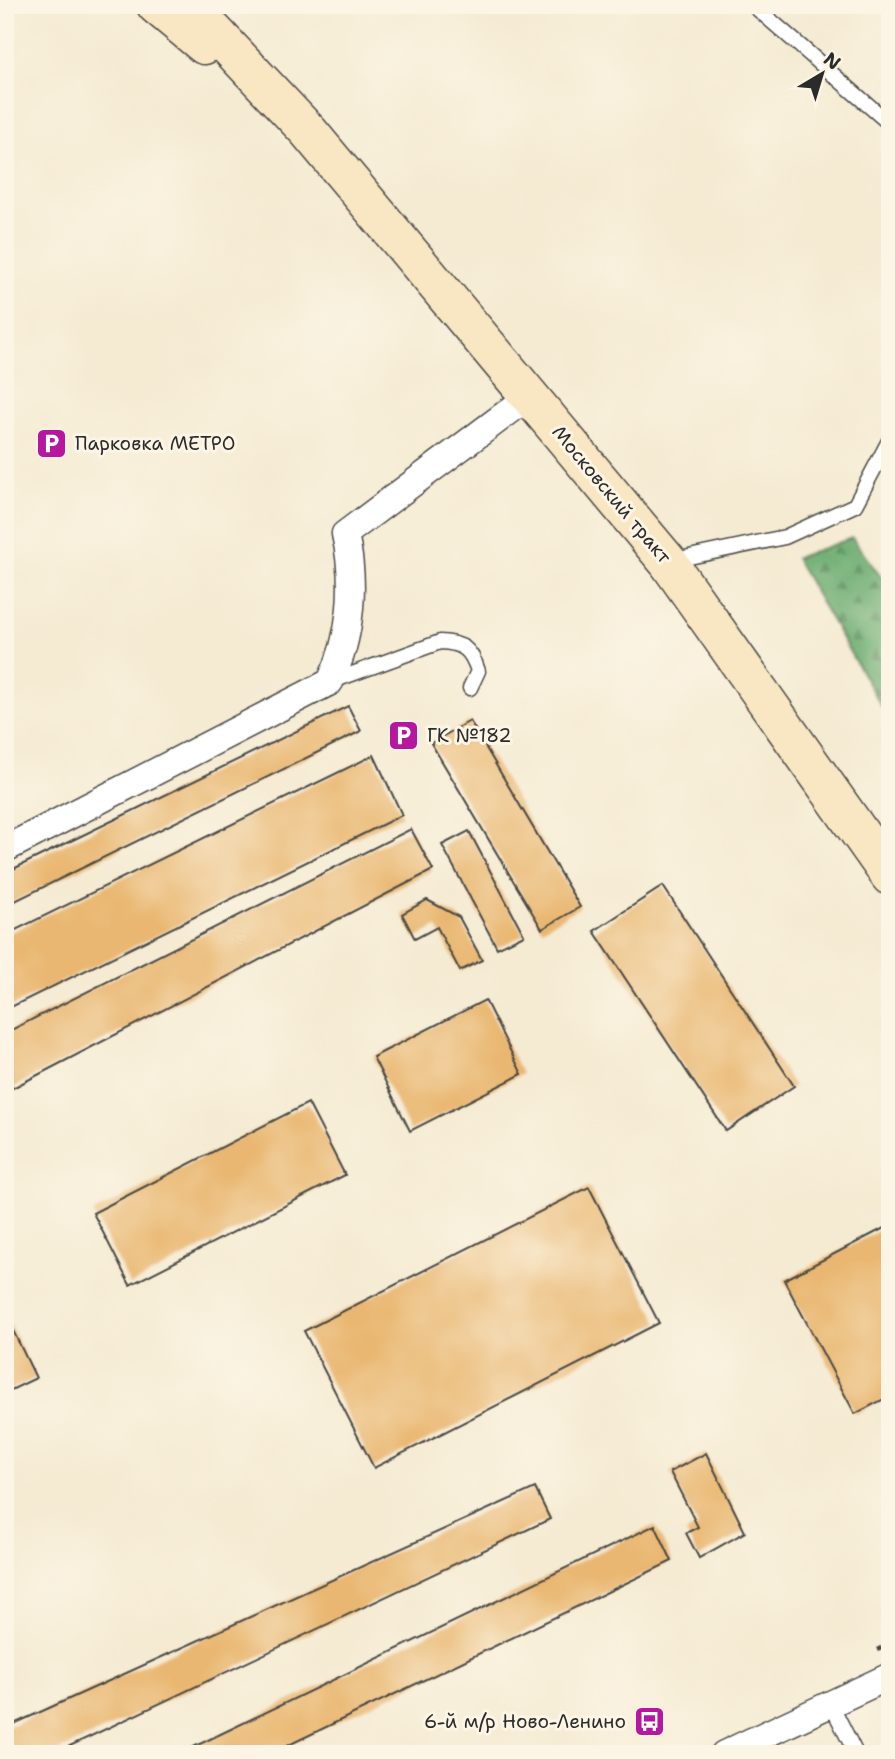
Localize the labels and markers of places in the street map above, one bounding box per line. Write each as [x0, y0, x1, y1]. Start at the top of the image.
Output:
parking icon: Парковка МЕТРО [35, 426, 69, 460]
place label: Парковка МЕТРО [75, 431, 235, 456]
parking icon: ГК №182 [387, 718, 421, 752]
place label: ГК №182 [427, 723, 511, 748]
bus stop icon: 6-й м/р Ново-Ленино [632, 1704, 666, 1738]
place label: 6-й м/р Ново-Ленино [424, 1709, 626, 1734]

